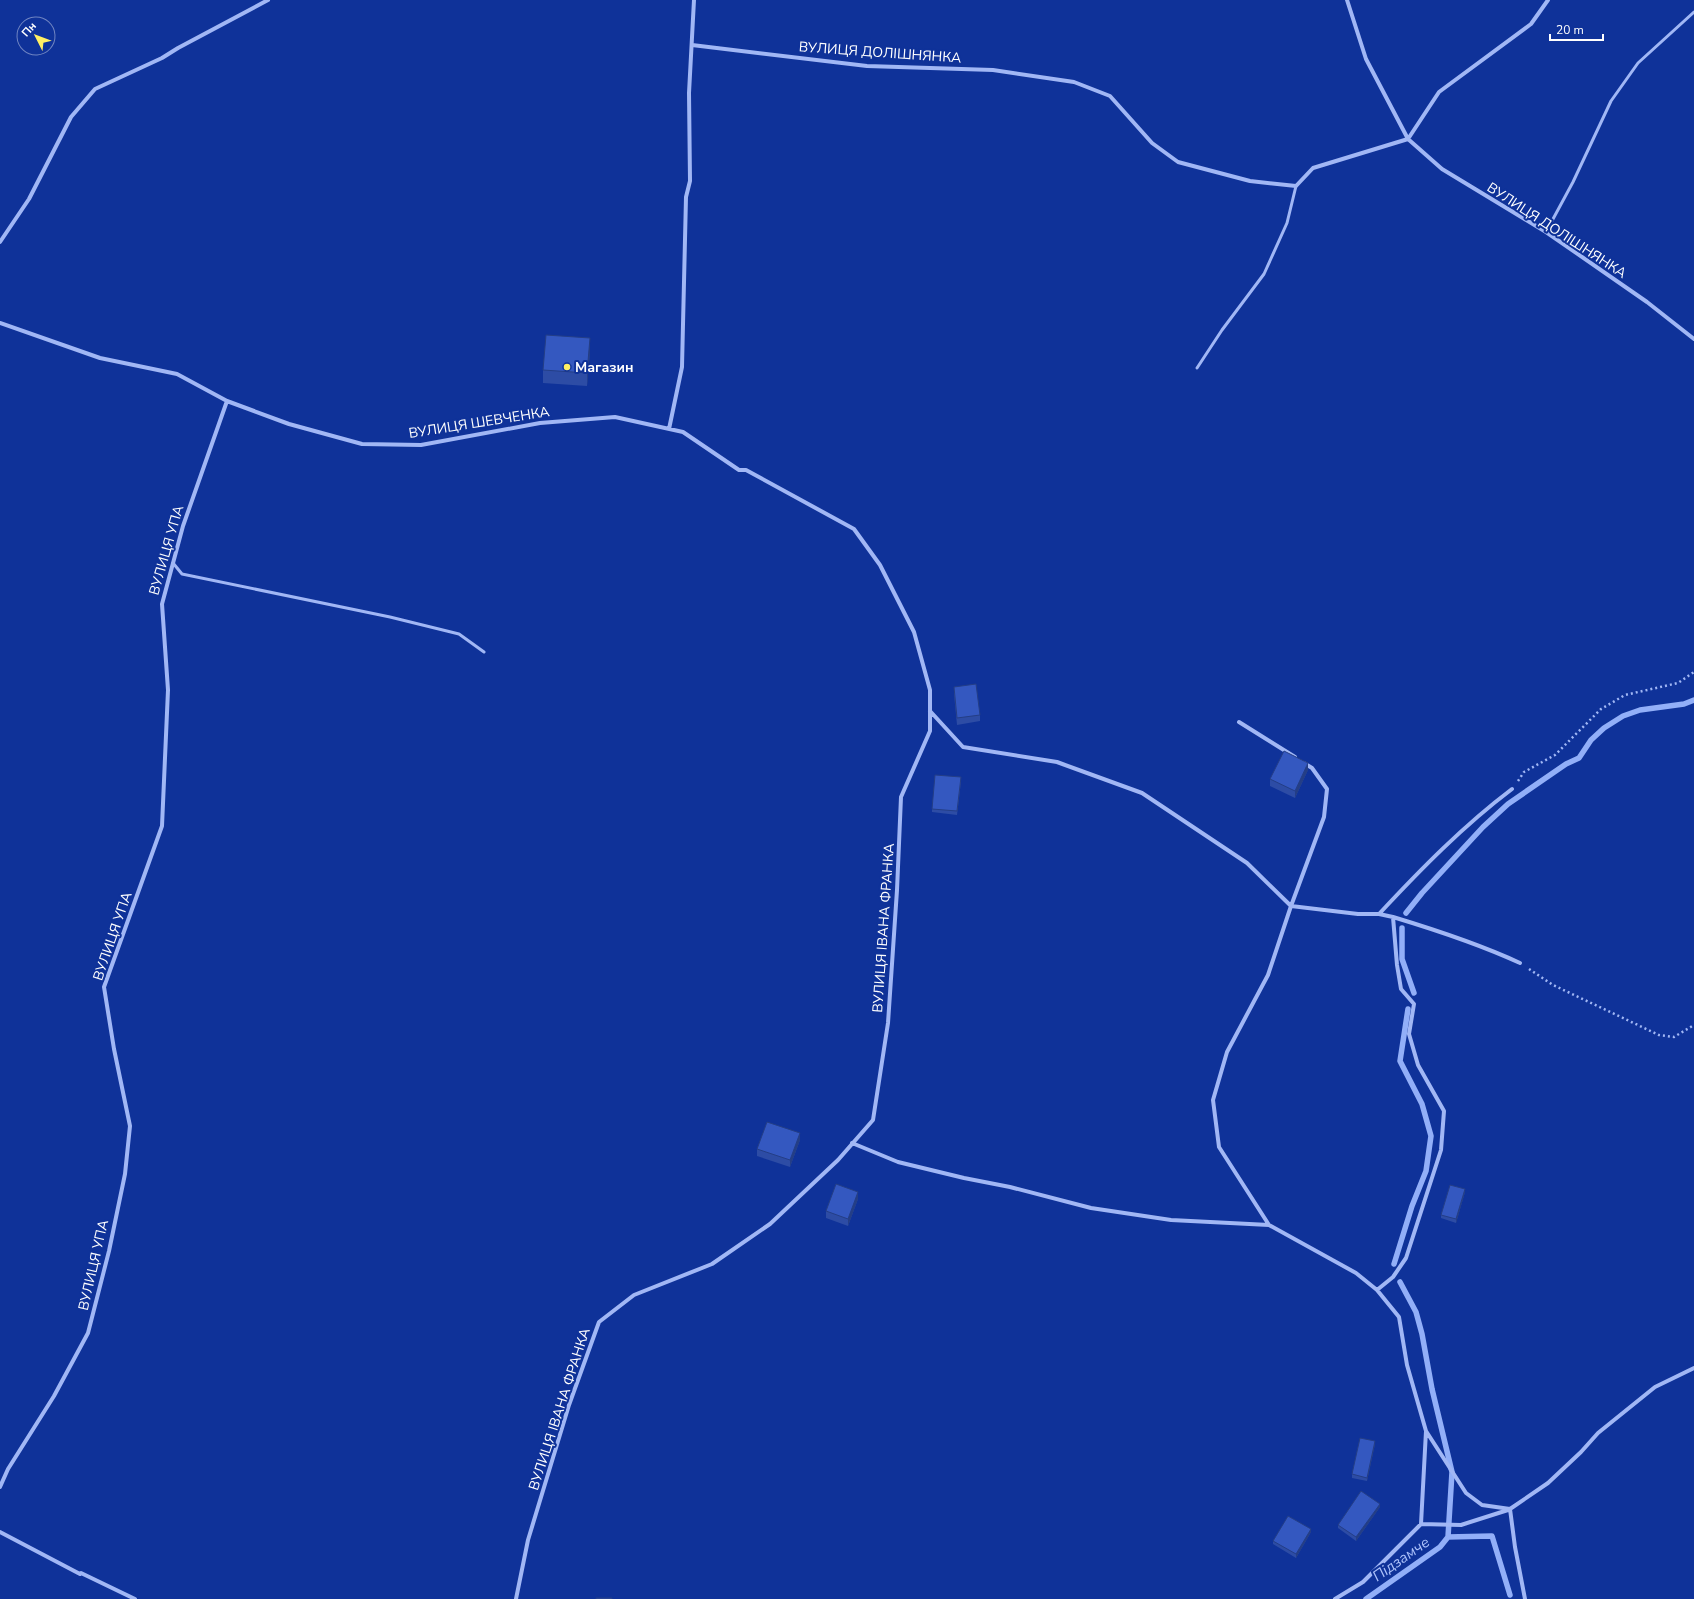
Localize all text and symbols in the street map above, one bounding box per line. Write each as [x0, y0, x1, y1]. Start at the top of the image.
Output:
north arrow [16, 16, 56, 56]
scale bar [1550, 16, 1603, 42]
text: Пн [18, 19, 40, 40]
text: 20 m [1556, 22, 1584, 38]
street label: ВУЛИЦЯ ДОЛІШНЯНКА [798, 37, 962, 68]
street label: ВУЛИЦЯ ДОЛІШНЯНКА [1483, 178, 1630, 283]
place label: Магазин [575, 358, 634, 377]
marker: Магазин [562, 362, 572, 372]
street label: ВУЛИЦЯ ШЕВЧЕНКА [407, 402, 551, 443]
street label: ВУЛИЦЯ УПА [145, 503, 188, 597]
street label: ВУЛИЦЯ ІВАНА ФРАНКА [868, 843, 899, 1013]
street label: ВУЛИЦЯ УПА [88, 889, 137, 983]
street label: ВУЛИЦЯ УПА [74, 1218, 113, 1312]
street label: ВУЛИЦЯ ІВАНА ФРАНКА [524, 1325, 595, 1493]
water label: Підзамче [1368, 1532, 1434, 1586]

